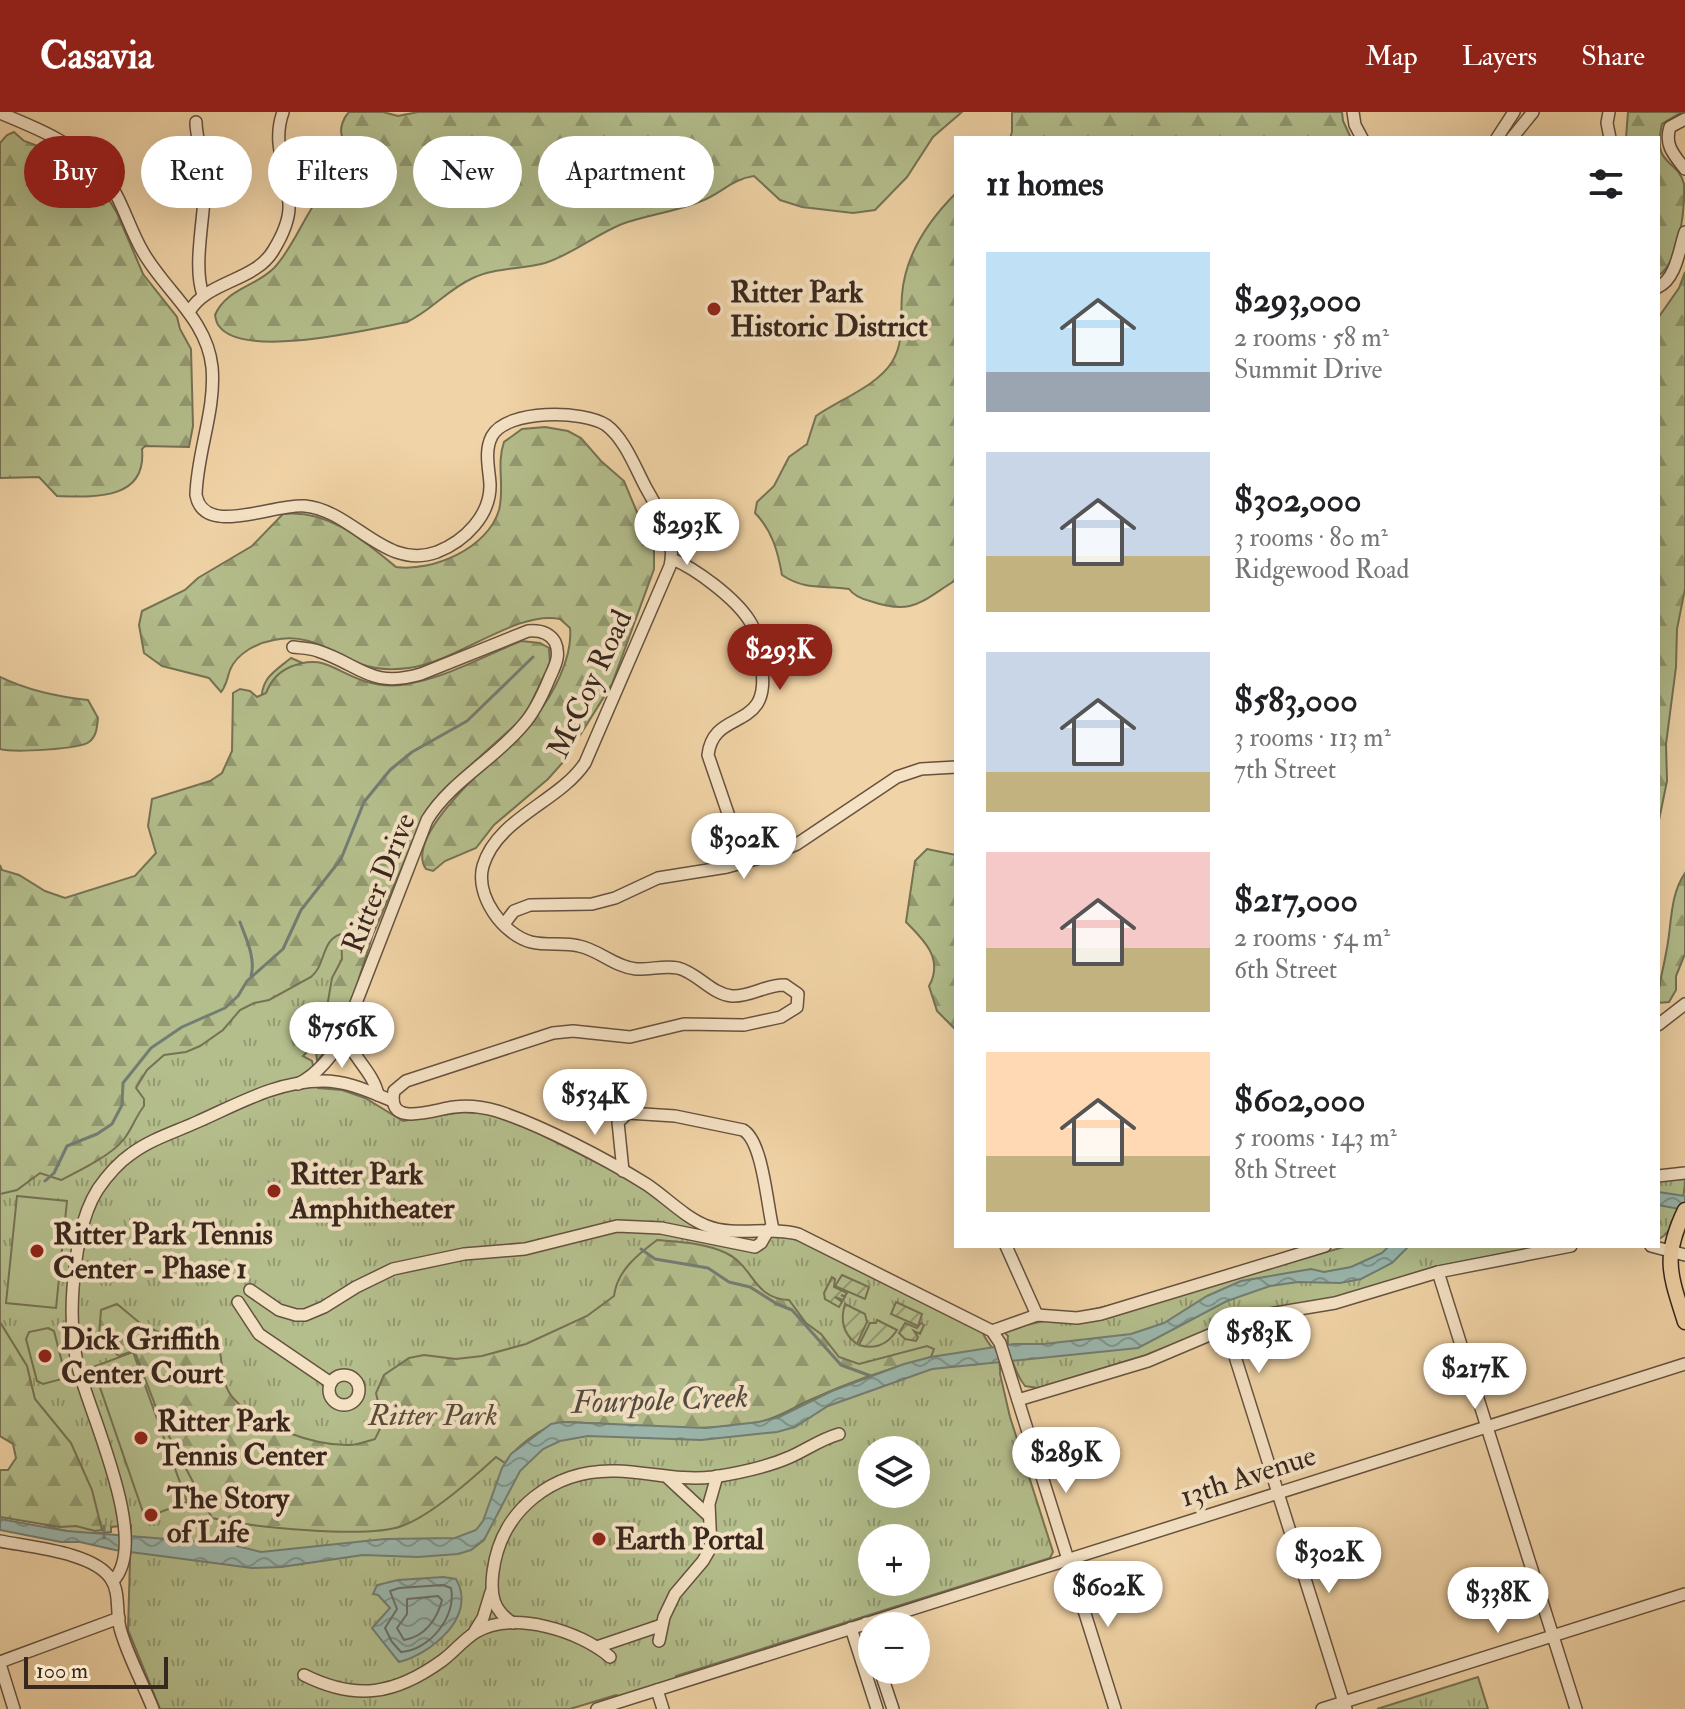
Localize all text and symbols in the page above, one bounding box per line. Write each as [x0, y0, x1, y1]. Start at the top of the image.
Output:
text: Casavia [40, 32, 153, 80]
text: Map [1365, 39, 1418, 74]
text: Layers [1462, 39, 1537, 74]
text: Share [1581, 39, 1645, 74]
chip: Buy [24, 136, 125, 208]
chip: Rent [141, 136, 252, 208]
chip: Filters [268, 136, 397, 208]
chip: New [413, 136, 522, 208]
chip: Apartment [538, 136, 714, 208]
icon: filters [1584, 162, 1628, 206]
text: 11 homes [986, 163, 1104, 206]
place label: Ritter Park Historic District [730, 274, 928, 345]
text: $293,000 [1234, 279, 1361, 322]
icon: home [1050, 284, 1146, 380]
marker: Ritter Park Historic District [705, 300, 723, 318]
text: 2 rooms · 58 m² [1234, 322, 1389, 354]
text: Summit Drive [1234, 354, 1382, 386]
text: $302,000 [1234, 479, 1361, 522]
icon: home [1050, 484, 1146, 580]
pin: $293K [631, 499, 743, 567]
text: $293K [652, 509, 722, 541]
text: 3 rooms · 80 m² [1234, 522, 1388, 554]
text: Ridgewood Road [1234, 554, 1409, 586]
street label: McCoy Road [540, 604, 640, 764]
pin: $293K [724, 624, 836, 692]
text: $293K [745, 634, 815, 666]
text: $583,000 [1234, 679, 1358, 722]
icon: home [1050, 684, 1146, 780]
text: 3 rooms · 113 m² [1234, 722, 1391, 754]
text: 7th Street [1234, 754, 1336, 786]
street label: Ritter Drive [334, 808, 424, 958]
pin: $302K [688, 813, 800, 881]
text: $302K [709, 823, 779, 855]
text: $217,000 [1234, 879, 1358, 922]
icon: home [1050, 884, 1146, 980]
text: 2 rooms · 54 m² [1234, 922, 1390, 954]
text: 6th Street [1234, 954, 1337, 986]
pin: $756K [286, 1002, 398, 1070]
text: $756K [307, 1012, 377, 1044]
pin: $534K [539, 1069, 651, 1137]
text: $534K [561, 1079, 629, 1111]
text: $602,000 [1234, 1079, 1365, 1122]
icon: home [1050, 1084, 1146, 1180]
text: 5 rooms · 143 m² [1234, 1122, 1397, 1154]
text: 8th Street [1234, 1154, 1336, 1186]
place label: Ritter Park Amphitheater [288, 1156, 455, 1227]
marker: Ritter Park Amphitheater [265, 1182, 283, 1200]
place label: Ritter Park Tennis Center - Phase 1 [53, 1216, 273, 1287]
marker: Ritter Park Tennis Center - Phase 1 [28, 1242, 46, 1260]
pin: $583K [1203, 1307, 1315, 1375]
text: $583K [1226, 1317, 1292, 1349]
place label: Dick Griffith Center Court [61, 1321, 224, 1392]
pin: $217K [1419, 1343, 1531, 1411]
marker: Dick Griffith Center Court [36, 1347, 54, 1365]
text: $217K [1441, 1353, 1509, 1385]
water label: Fourpole Creek [569, 1377, 749, 1423]
park label: Ritter Park [367, 1397, 498, 1434]
place label: Ritter Park Tennis Center [156, 1403, 328, 1474]
pin: $289K [1010, 1427, 1122, 1495]
marker: Ritter Park Tennis Center [132, 1429, 150, 1447]
map controls [858, 1436, 930, 1684]
button: layers [858, 1436, 930, 1508]
text: $289K [1030, 1437, 1102, 1469]
street label: 13th Avenue [1175, 1437, 1321, 1515]
place label: The Story of Life [166, 1480, 291, 1551]
marker: The Story of Life [142, 1506, 160, 1524]
place label: Earth Portal [615, 1521, 764, 1558]
button: + [858, 1524, 930, 1596]
pin: $302K [1273, 1527, 1385, 1595]
marker: Earth Portal [590, 1530, 608, 1548]
text: $302K [1294, 1537, 1364, 1569]
pin: $602K [1052, 1561, 1164, 1629]
pin: $338K [1442, 1567, 1554, 1635]
text: $602K [1072, 1571, 1144, 1603]
text: $338K [1465, 1577, 1531, 1609]
button: − [858, 1612, 930, 1684]
scale bar [24, 1653, 168, 1689]
text: 100 m [36, 1657, 88, 1685]

